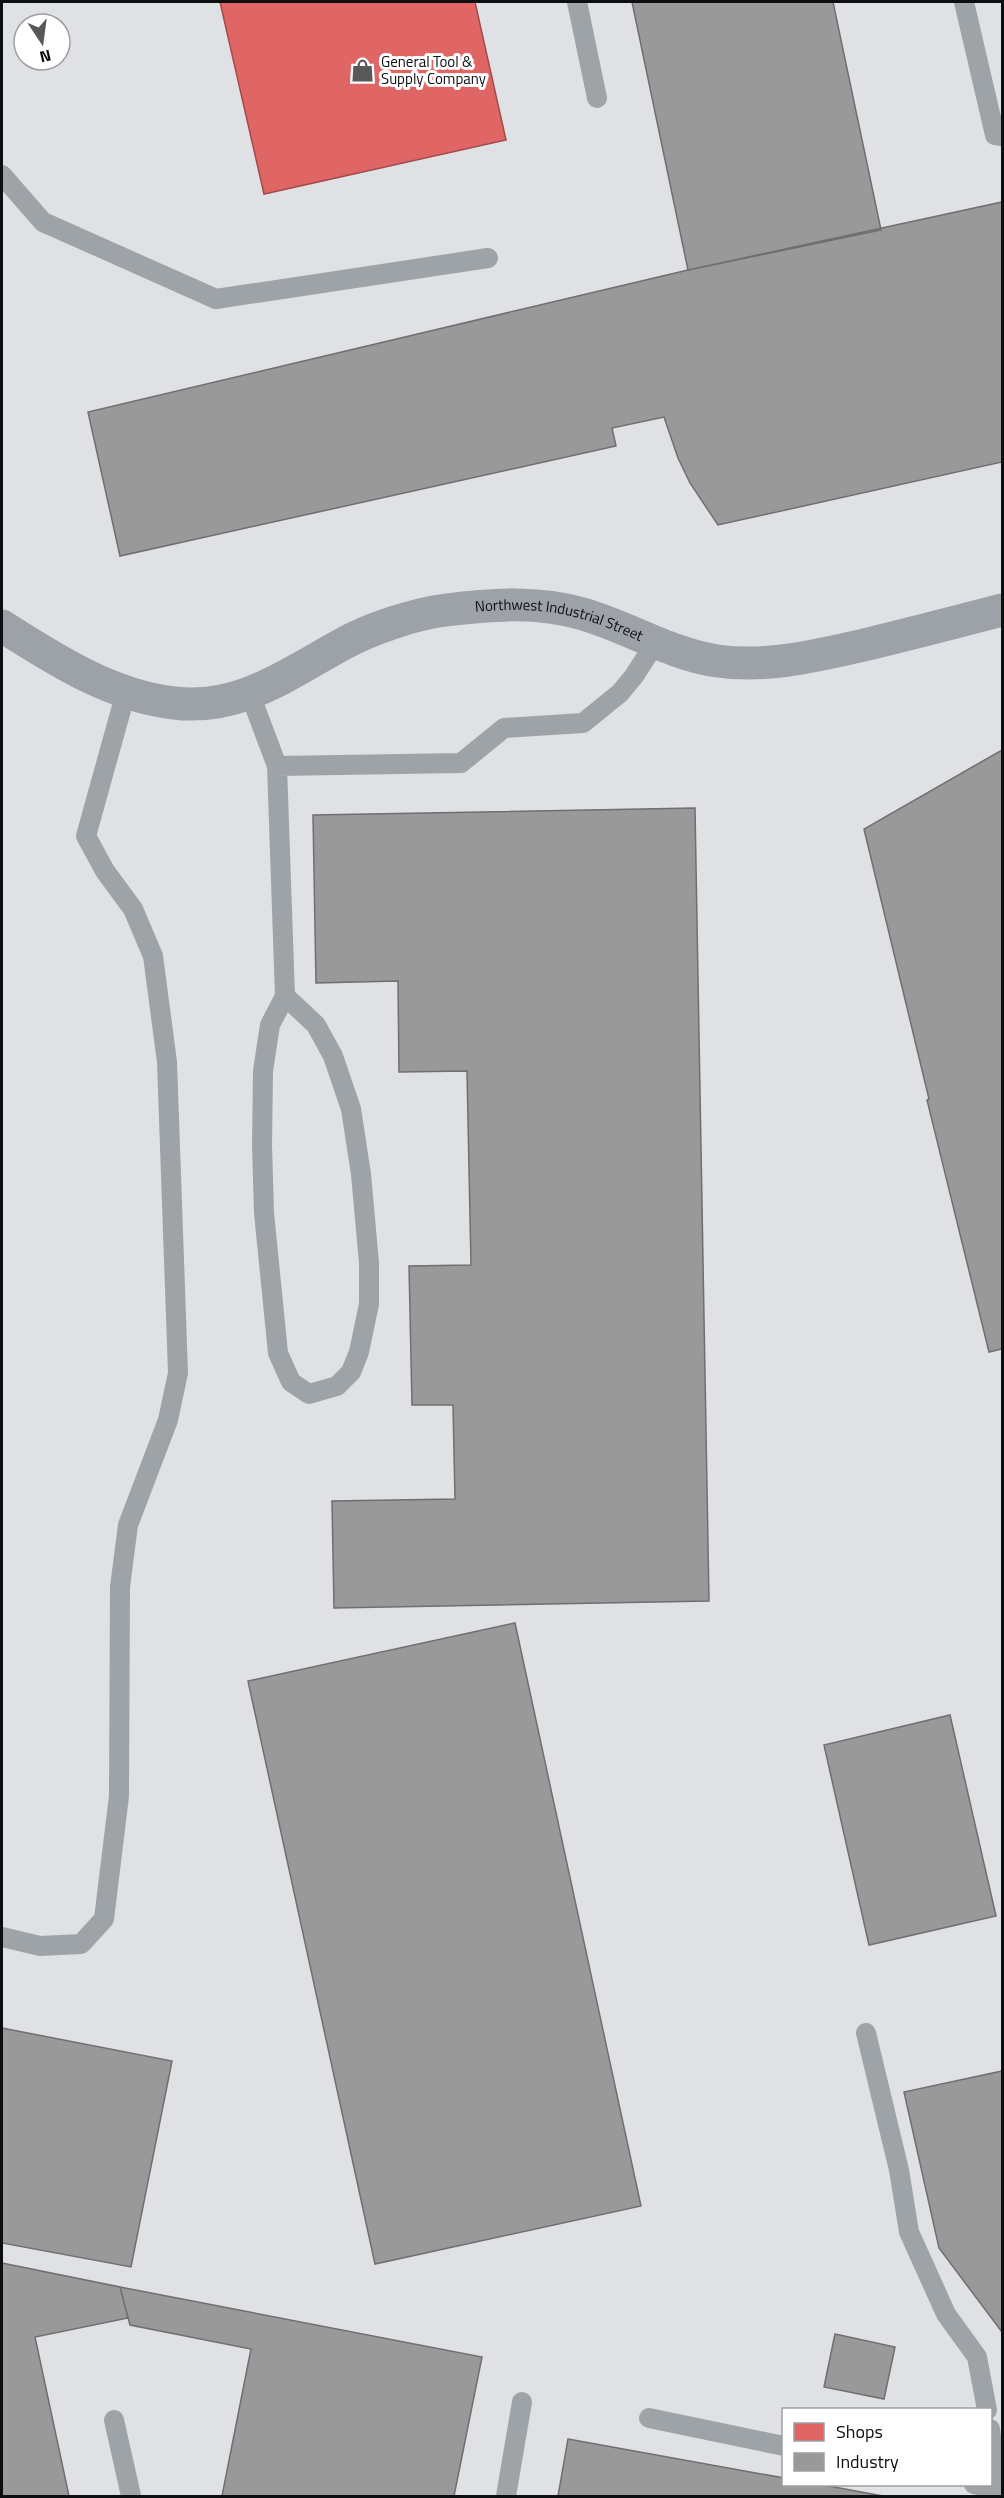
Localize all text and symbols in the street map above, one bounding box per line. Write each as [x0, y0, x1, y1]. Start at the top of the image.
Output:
north arrow [12, 12, 72, 72]
text: N [37, 44, 53, 70]
place label: General Tool & Supply Company [381, 50, 486, 90]
shop icon: General Tool & Supply Company [350, 58, 376, 84]
street label: Northwest Industrial Street [474, 593, 648, 647]
legend [782, 2408, 992, 2486]
text: Shops [836, 2418, 883, 2445]
text: Industry [836, 2448, 899, 2475]

